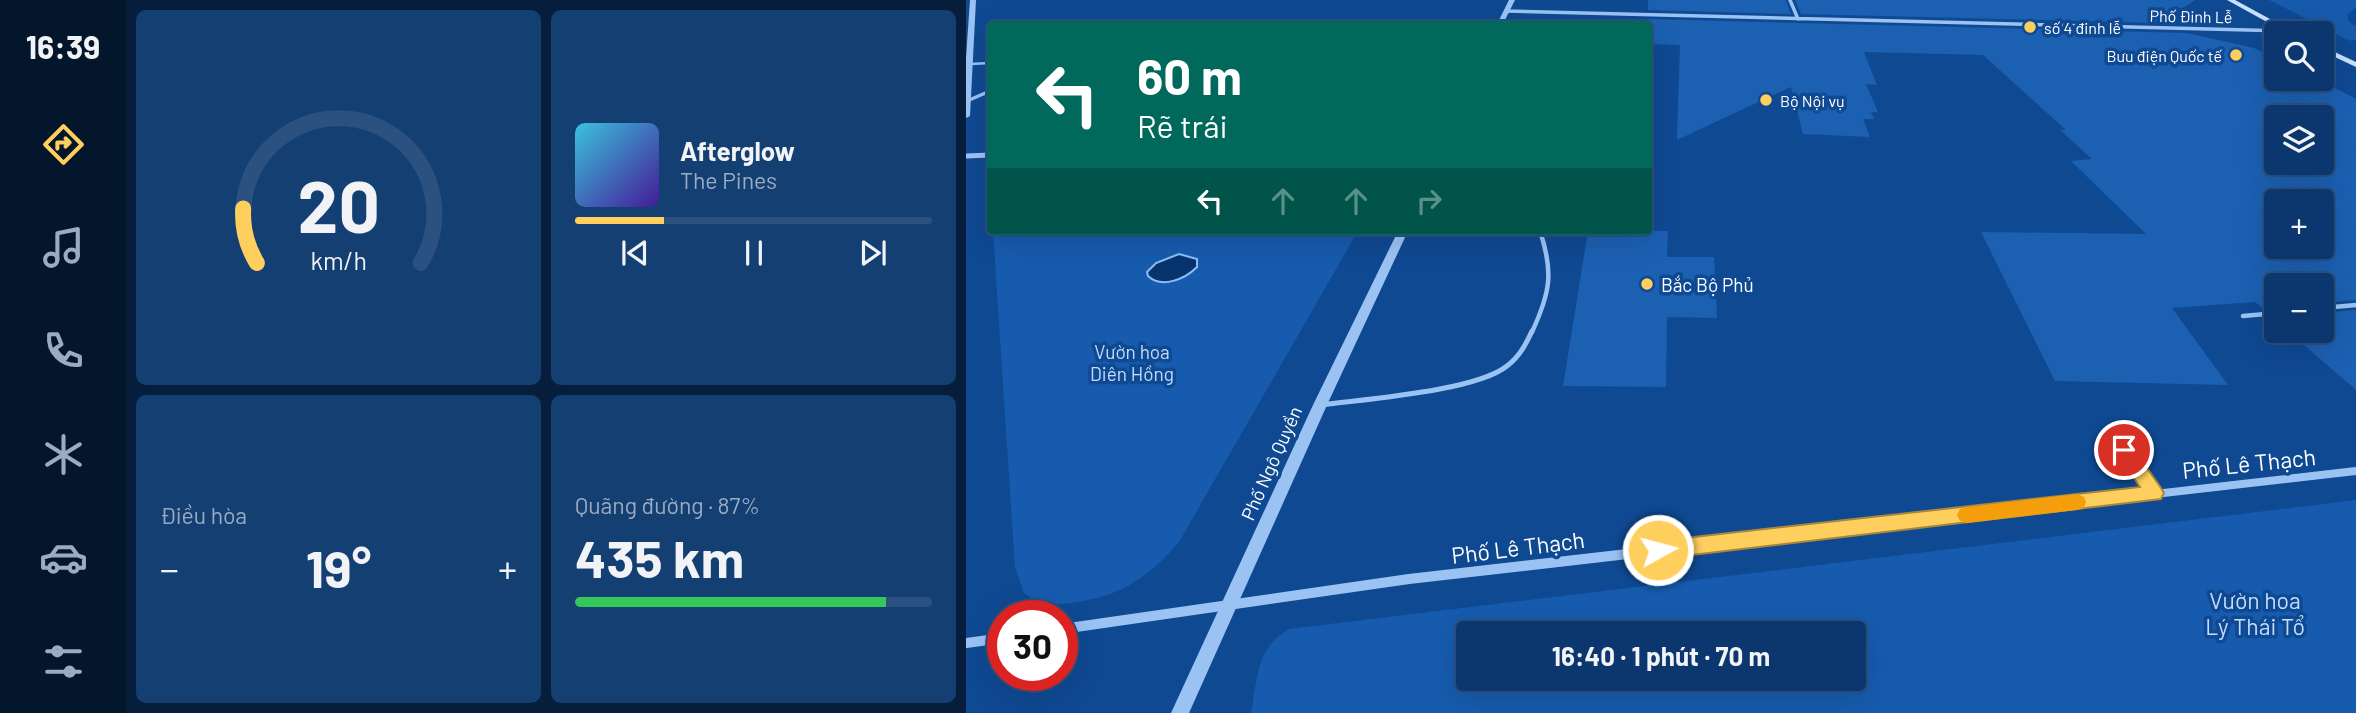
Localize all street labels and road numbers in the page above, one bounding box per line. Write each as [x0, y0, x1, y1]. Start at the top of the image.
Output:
street label: Phố Đinh Lễ [2149, 6, 2233, 26]
street label: Phố Ngô Quyền [1236, 402, 1306, 524]
street label: Phố Lê Thạch [2181, 442, 2317, 484]
street label: Phố Lê Thạch [1450, 525, 1586, 569]

